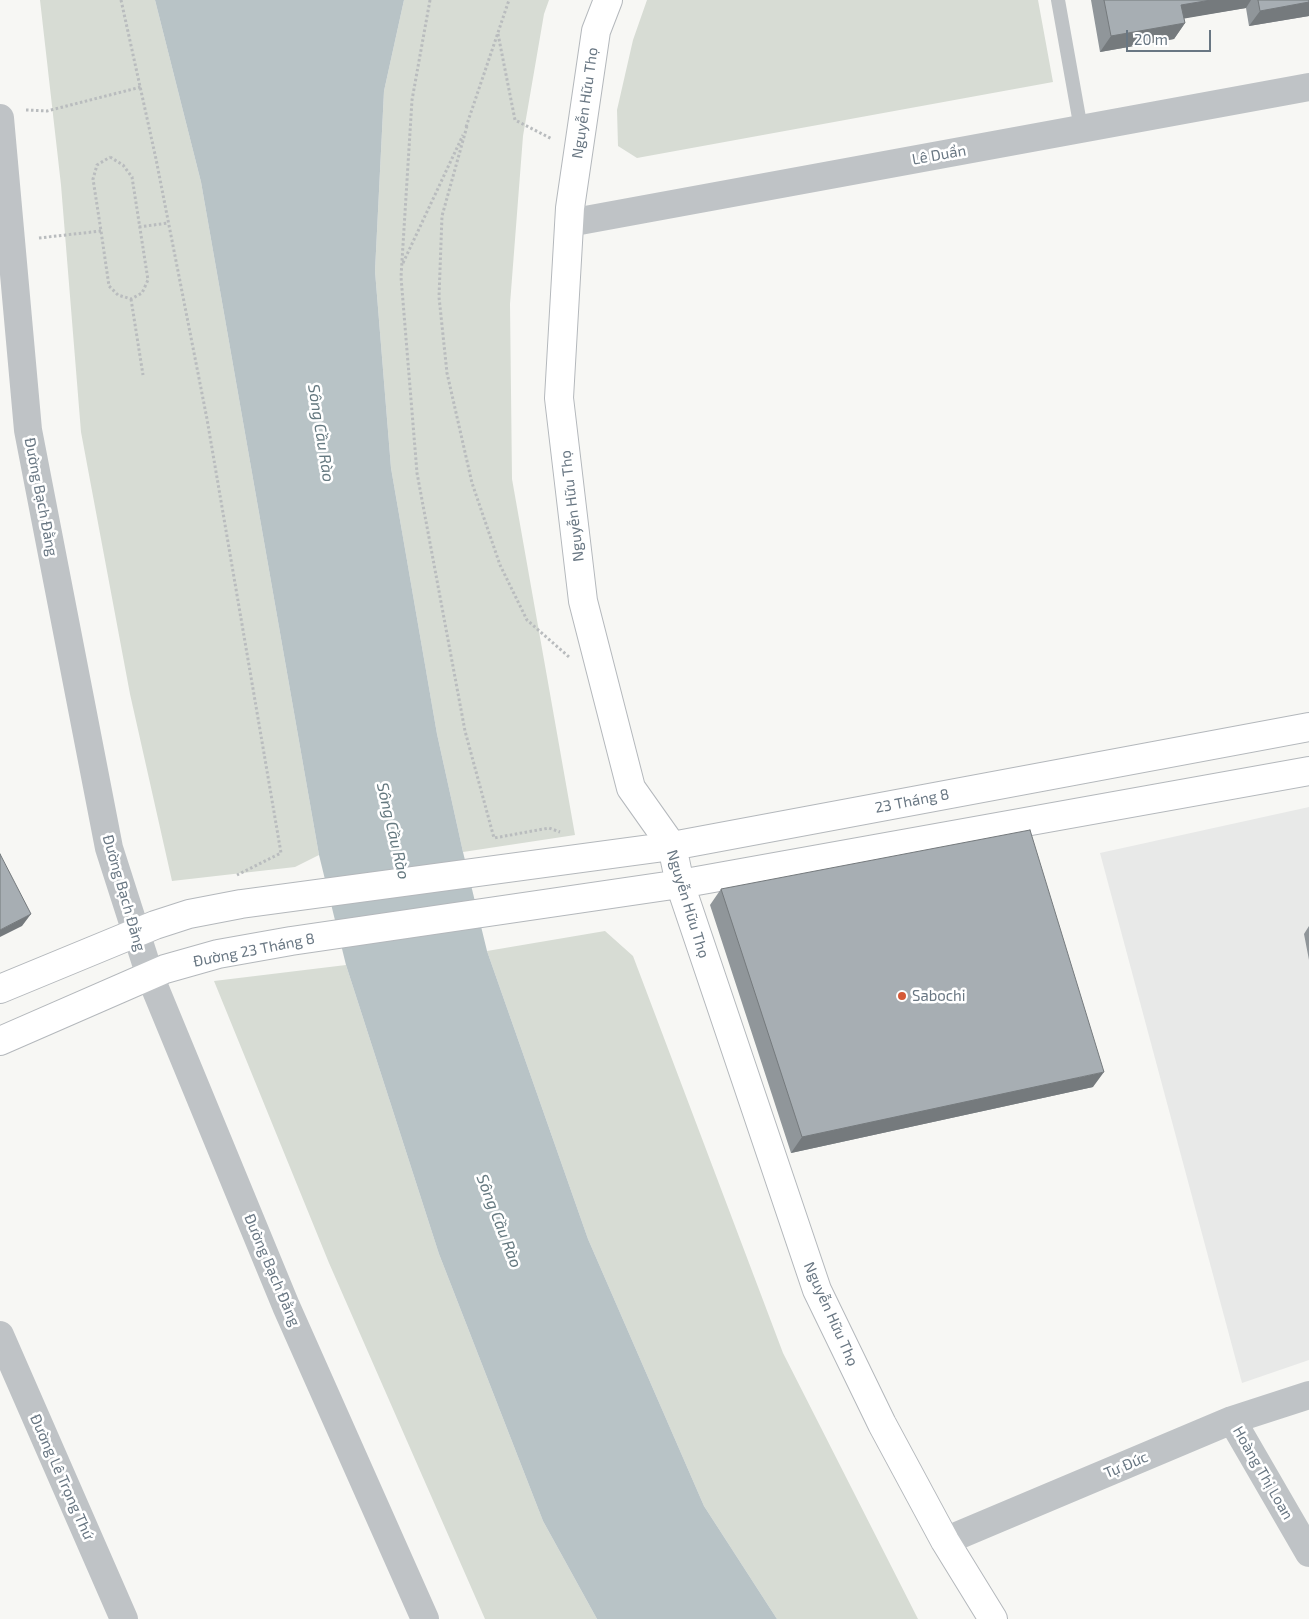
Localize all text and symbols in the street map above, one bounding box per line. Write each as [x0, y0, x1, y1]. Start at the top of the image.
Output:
scale bar [1129, 20, 1214, 52]
text: 20 m [1134, 30, 1168, 48]
street label: Nguyễn Hữu Thọ [568, 46, 602, 160]
street label: Lê Duẩn [911, 141, 967, 169]
water label: Sông Cầu Rào [304, 383, 338, 483]
street label: Đường Bạch Đằng [21, 436, 61, 558]
street label: Nguyễn Hữu Thọ [556, 449, 588, 563]
water label: Sông Cầu Rào [373, 781, 413, 881]
street label: 23 Tháng 8 [873, 785, 951, 817]
street label: Đường Bạch Đằng [99, 833, 149, 953]
street label: Nguyễn Hữu Thọ [663, 848, 713, 960]
street label: Đường 23 Tháng 8 [192, 929, 316, 971]
place label: Sabochi [912, 987, 965, 1005]
marker: Sabochi [896, 990, 908, 1002]
water label: Sông Cầu Rào [472, 1171, 526, 1271]
street label: Đường Bạch Đằng [240, 1211, 304, 1329]
street label: Nguyễn Hữu Thọ [800, 1259, 862, 1369]
street label: Đường Lê Trọng Thứ [26, 1411, 98, 1543]
street label: Hoàng Thị Loan [1229, 1423, 1297, 1523]
street label: Tự Đức [1101, 1448, 1151, 1482]

